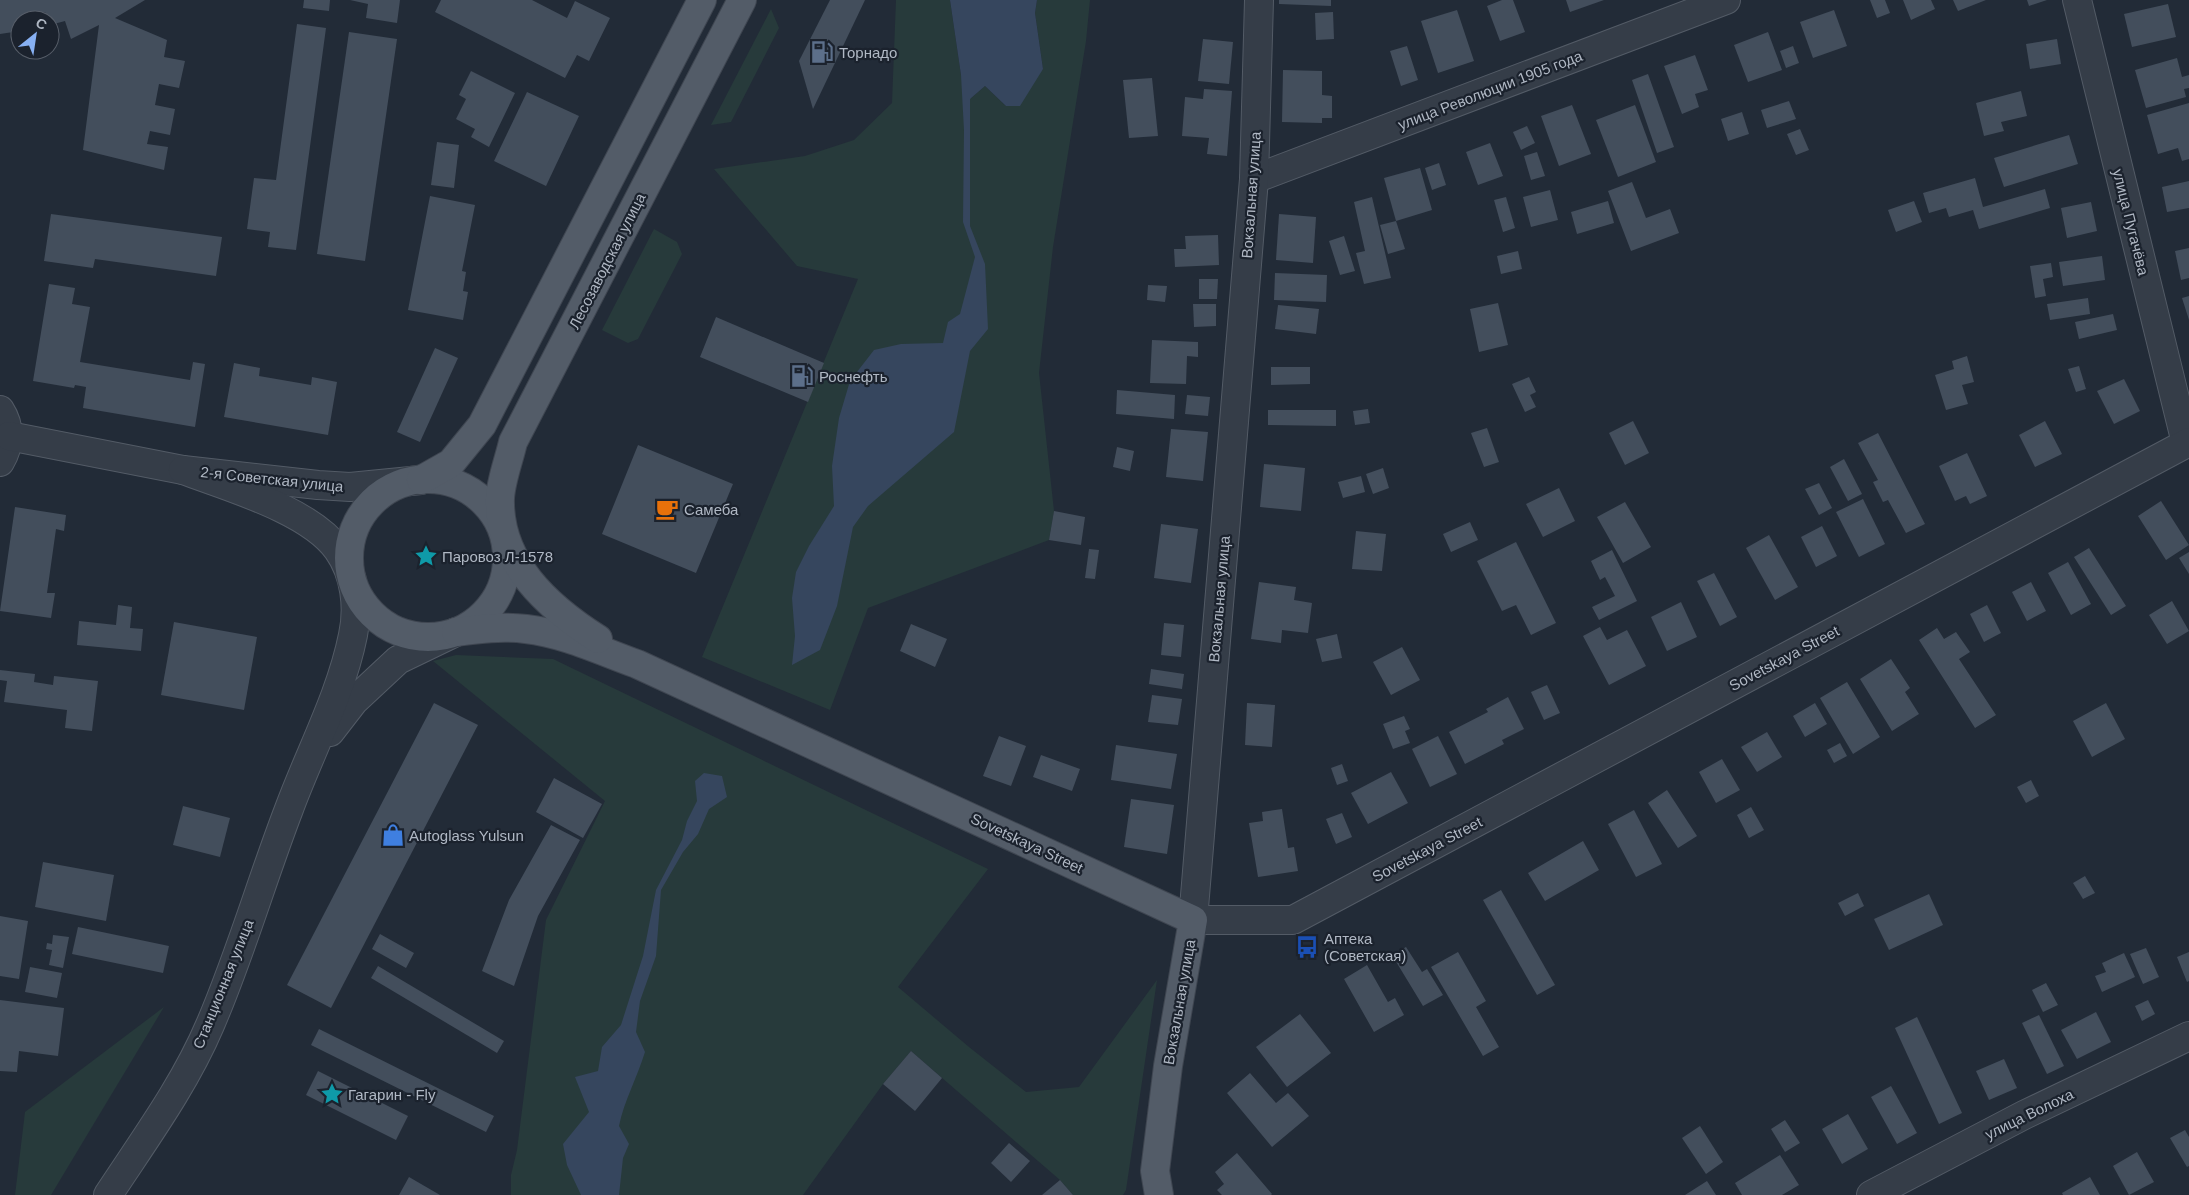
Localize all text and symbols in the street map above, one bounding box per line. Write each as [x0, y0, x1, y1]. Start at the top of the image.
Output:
north arrow [10, 10, 60, 60]
text: С [33, 14, 50, 33]
fuel station icon: Торнадо [809, 39, 835, 65]
place label: Торнадо [839, 44, 897, 61]
street label: улица Революции 1905 года [1395, 47, 1585, 133]
street label: Вокзальная улица [1238, 130, 1264, 259]
street label: улица Пугачёва [2110, 167, 2153, 278]
street label: Лесозаводская улица [565, 190, 649, 332]
fuel station icon: Роснефть [789, 363, 815, 389]
place label: Роснефть [819, 368, 888, 385]
street label: 2-я Советская улица [200, 463, 345, 495]
cafe icon: Самеба [654, 496, 680, 522]
place label: Самеба [684, 501, 739, 518]
street label: Вокзальная улица [1205, 534, 1233, 663]
place icon: Паровоз Л-1578 [413, 543, 439, 569]
place label: Паровоз Л-1578 [442, 548, 553, 565]
street label: Sovetskaya Street [1726, 622, 1842, 694]
street label: Sovetskaya Street [968, 810, 1087, 877]
street label: Sovetskaya Street [1369, 813, 1485, 885]
shop icon: Autoglass Yulsun [380, 822, 406, 848]
place label: Autoglass Yulsun [409, 827, 524, 844]
street label: Станционная улица [189, 916, 257, 1051]
place label: Аптека (Советская) [1324, 930, 1406, 964]
bus stop icon: Аптека (Советская) [1294, 934, 1320, 960]
street label: Вокзальная улица [1160, 937, 1199, 1066]
place icon: Гагарин - Fly [319, 1081, 345, 1107]
street label: улица Волоха [1982, 1085, 2077, 1143]
place label: Гагарин - Fly [348, 1086, 436, 1103]

